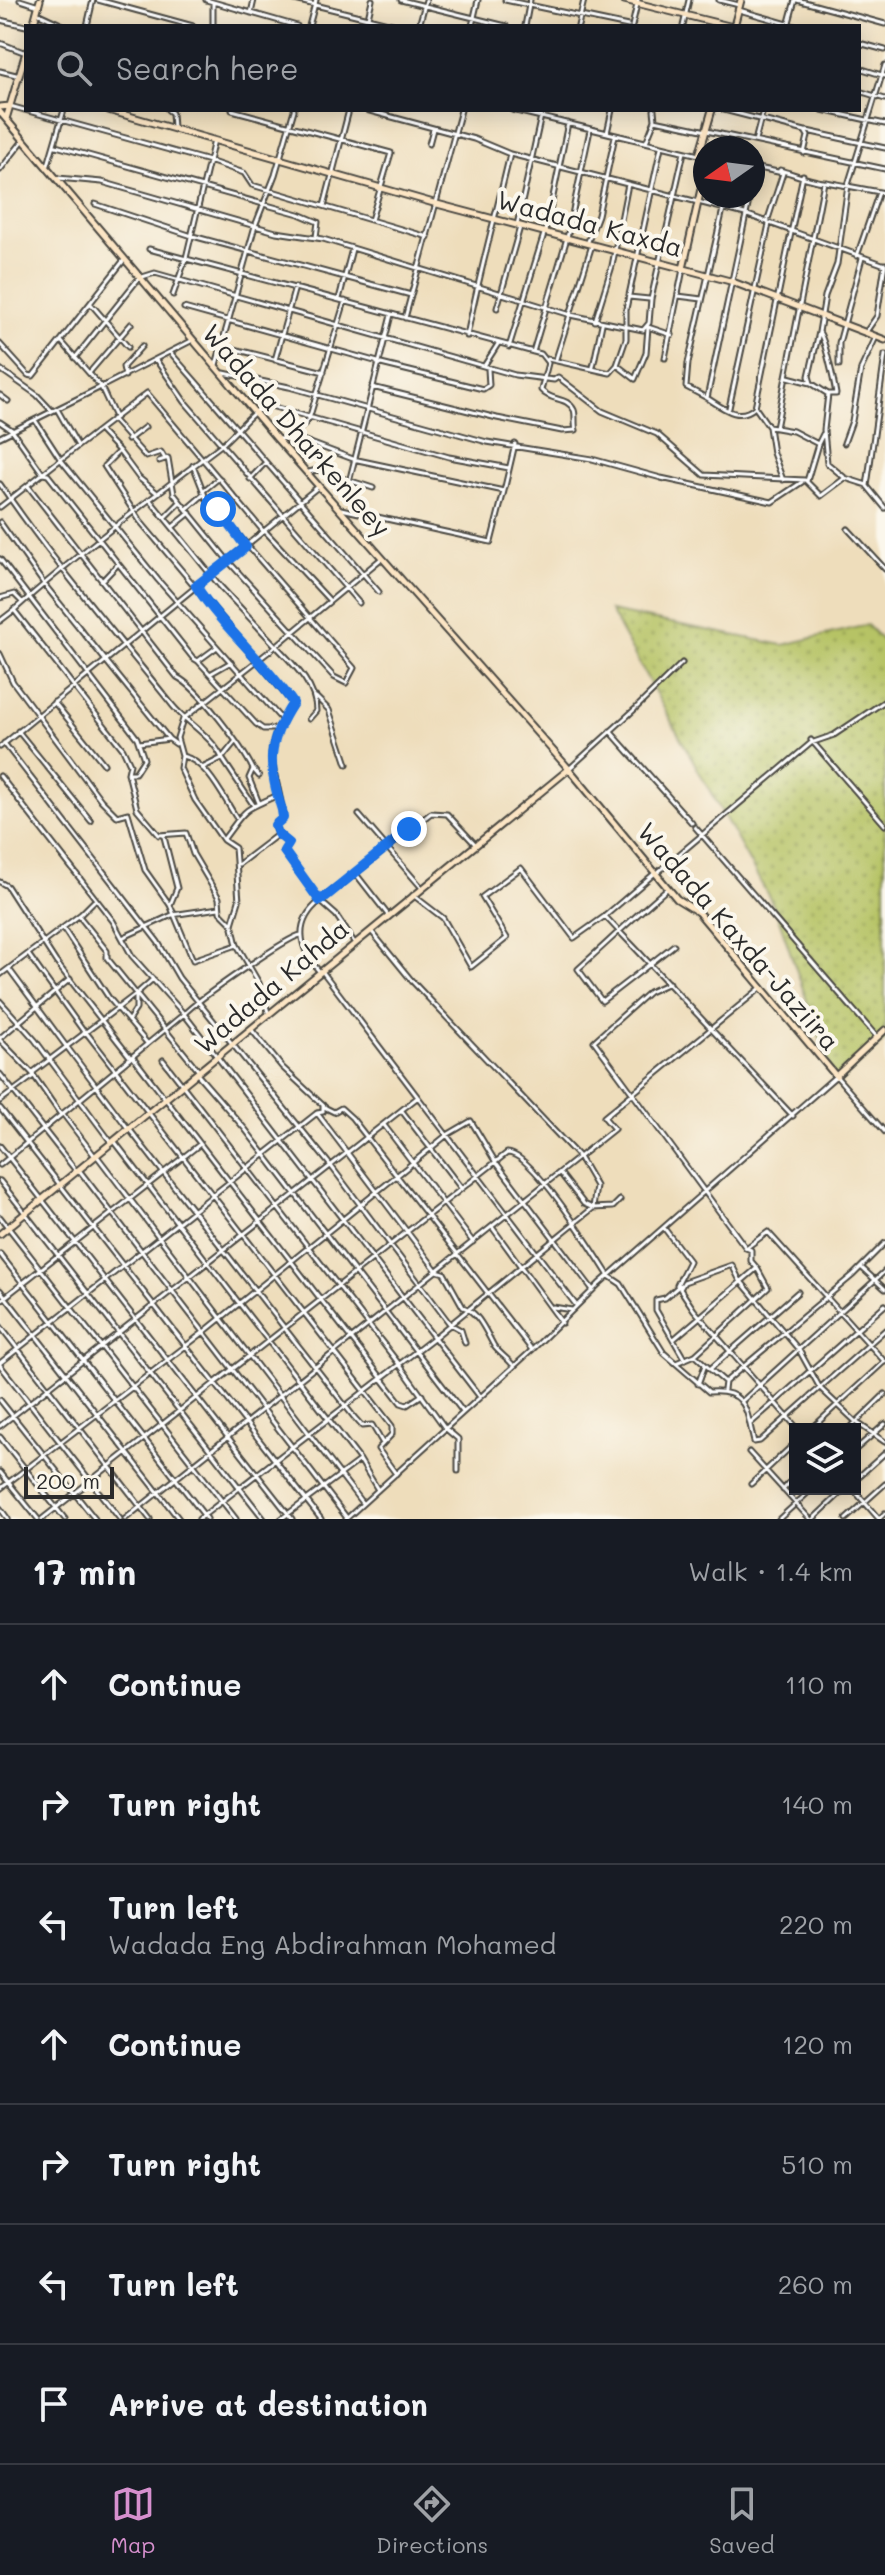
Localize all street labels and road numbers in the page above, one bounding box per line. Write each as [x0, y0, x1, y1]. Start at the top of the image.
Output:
street label: Wadada Kaxda [494, 182, 686, 264]
street label: Wadada Dharkenleey [195, 317, 399, 543]
street label: Wadada Kaxda-Jaziira [630, 815, 848, 1057]
street label: Wadada Kahda [187, 911, 355, 1061]

